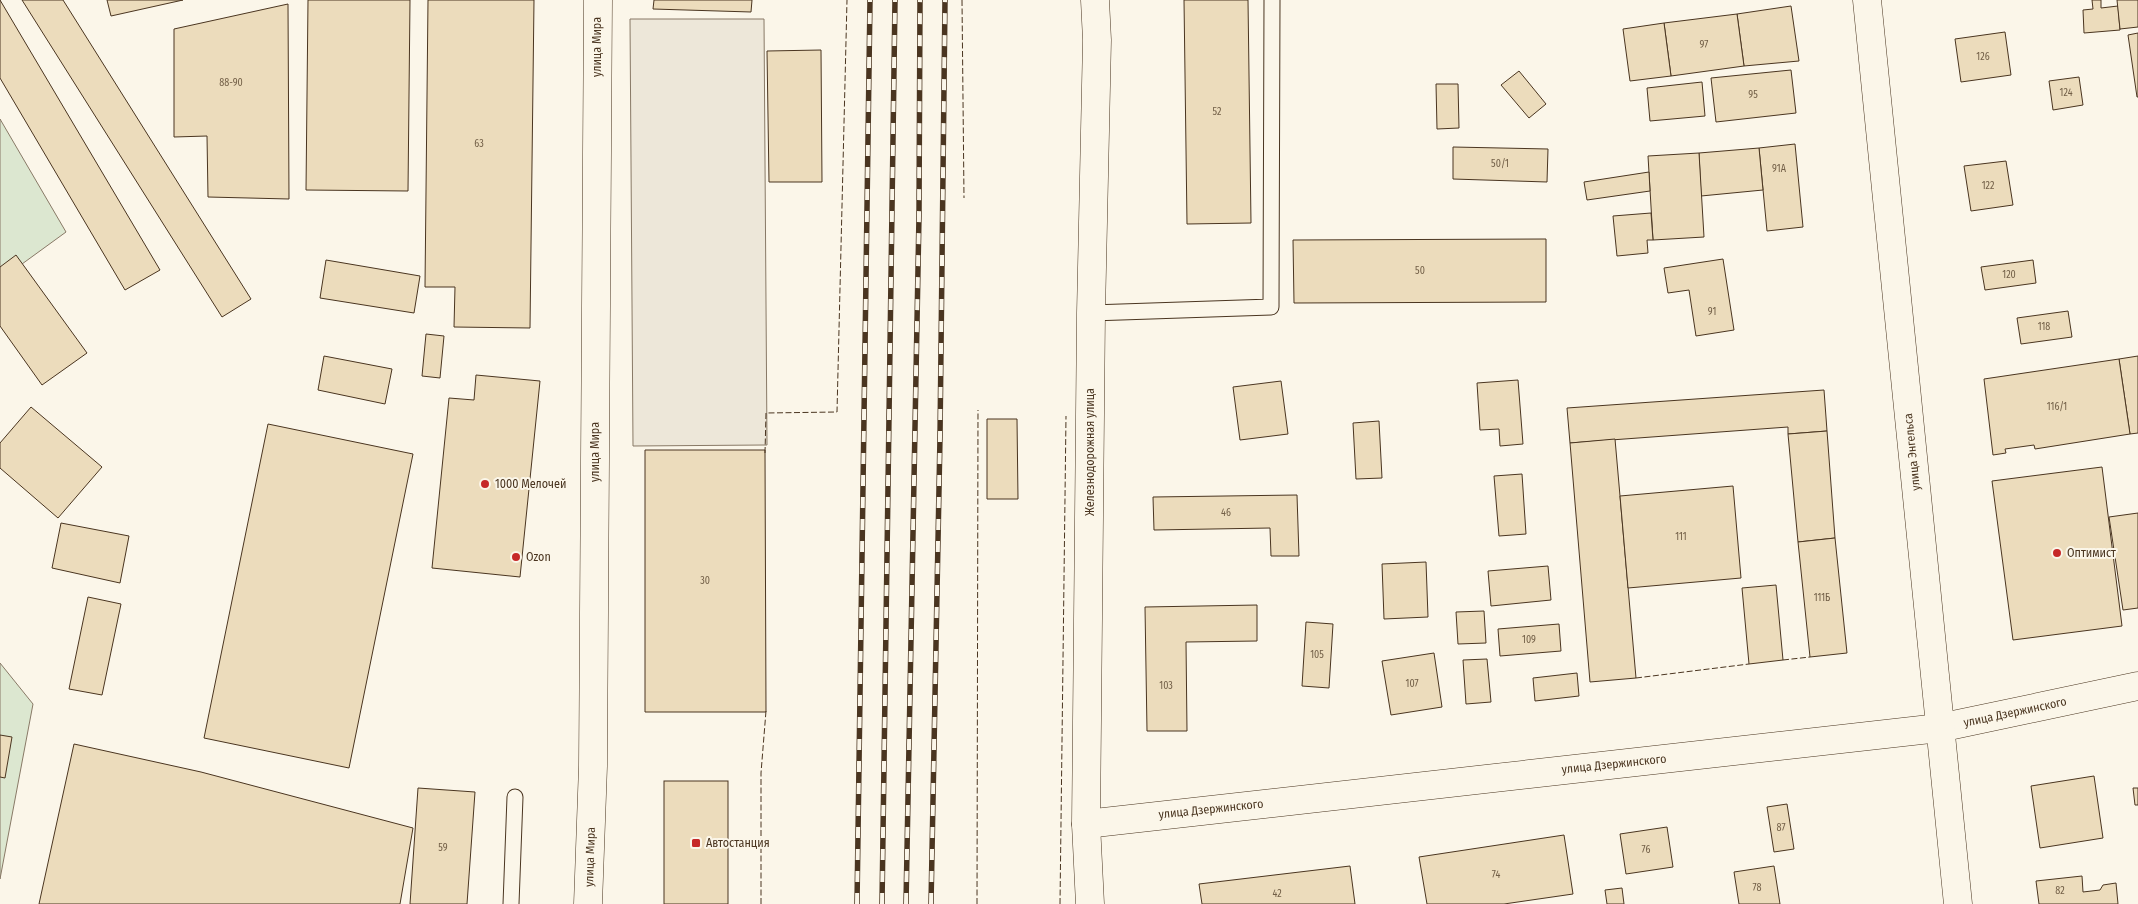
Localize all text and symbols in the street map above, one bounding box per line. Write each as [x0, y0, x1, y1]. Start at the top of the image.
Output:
street label: улица Мира [590, 17, 604, 77]
house number: 97 [1700, 39, 1708, 51]
house number: 126 [1976, 51, 1990, 63]
house number: 88-90 [219, 77, 243, 89]
house number: 124 [2060, 87, 2073, 99]
house number: 95 [1748, 89, 1758, 101]
house number: 52 [1213, 106, 1222, 118]
house number: 63 [474, 138, 484, 150]
house number: 50/1 [1491, 158, 1509, 170]
house number: 91А [1772, 163, 1787, 175]
house number: 122 [1982, 180, 1995, 192]
house number: 50 [1415, 265, 1425, 277]
house number: 120 [2002, 269, 2016, 281]
house number: 91 [1708, 306, 1716, 318]
house number: 118 [2038, 321, 2050, 333]
street label: Железнодорожная улица [1083, 388, 1097, 516]
house number: 116/1 [2047, 401, 2067, 413]
street label: улица Энгельса [1901, 412, 1923, 491]
street label: улица Мира [588, 422, 602, 482]
place label: 1000 Мелочей [495, 477, 566, 491]
marker: 1000 Мелочей [479, 478, 491, 490]
house number: 46 [1221, 507, 1231, 519]
house number: 111 [1675, 531, 1687, 543]
place label: Оптимист [2067, 546, 2116, 560]
marker: Оптимист [2051, 547, 2063, 559]
place label: Ozon [526, 550, 551, 564]
marker: Ozon [510, 551, 522, 563]
house number: 30 [700, 575, 710, 587]
house number: 111Б [1814, 592, 1830, 604]
house number: 109 [1522, 634, 1536, 646]
house number: 105 [1310, 649, 1324, 661]
house number: 107 [1406, 678, 1418, 690]
house number: 103 [1159, 680, 1173, 692]
street label: улица Дзержинского [1962, 694, 2068, 730]
street label: улица Дзержинского [1561, 752, 1667, 776]
street label: улица Дзержинского [1158, 797, 1264, 821]
house number: 87 [1777, 822, 1785, 834]
street label: улица Мира [582, 827, 598, 887]
place label: Автостанция [706, 836, 770, 850]
marker: Автостанция [690, 837, 702, 849]
house number: 59 [438, 842, 448, 854]
house number: 76 [1642, 844, 1650, 856]
house number: 74 [1492, 869, 1500, 881]
house number: 78 [1753, 882, 1761, 894]
house number: 82 [2055, 885, 2065, 897]
house number: 42 [1272, 888, 1282, 900]

